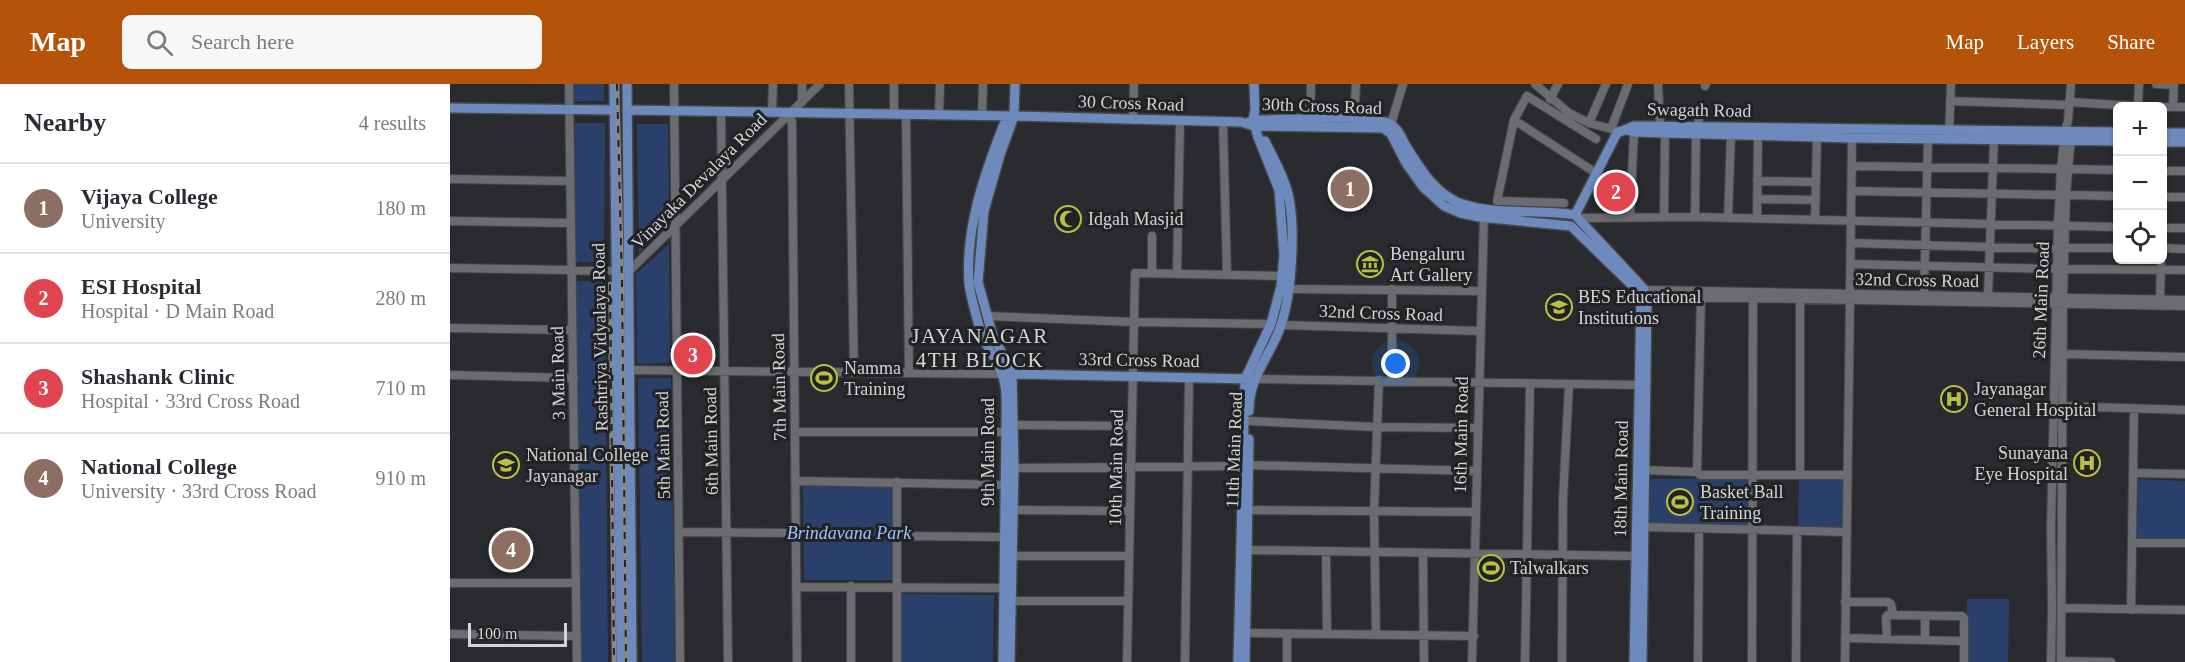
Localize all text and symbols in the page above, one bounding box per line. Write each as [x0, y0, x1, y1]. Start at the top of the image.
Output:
search box [122, 15, 542, 69]
text: Map [30, 26, 86, 57]
icon: search [143, 26, 176, 59]
text: Search here [191, 29, 294, 54]
text: Map [1946, 30, 1984, 54]
text: Layers [2017, 30, 2074, 54]
text: Share [2107, 30, 2155, 54]
street label: 30 Cross Road [1078, 91, 1184, 115]
street label: 30th Cross Road [1262, 94, 1382, 118]
street label: Swagath Road [1647, 99, 1751, 121]
map controls [2113, 102, 2167, 264]
button: + [2113, 102, 2167, 156]
text: Nearby [24, 108, 106, 137]
street label: Vinayaka Devalaya Road [627, 109, 771, 253]
text: 4 results [359, 112, 426, 134]
button: − [2113, 156, 2167, 210]
pin: 1 [1330, 166, 1370, 212]
pin: 2 [1596, 170, 1636, 214]
text: Vijaya College [81, 184, 218, 209]
text: 1 [39, 197, 49, 219]
text: 180 m [375, 197, 426, 219]
mosque icon: Idgah Masjid [1053, 204, 1083, 234]
place label: Idgah Masjid [1088, 209, 1183, 229]
text: University [81, 210, 165, 232]
button: locate [2113, 210, 2167, 264]
street label: 26th Main Road [2029, 241, 2053, 359]
street label: Rashtriya Vidyalaya Road [588, 243, 612, 431]
place label: Bengaluru Art Gallery [1390, 244, 1472, 285]
museum icon: Bengaluru Art Gallery [1355, 249, 1385, 279]
street label: 32nd Cross Road [1855, 269, 1979, 291]
text: ESI Hospital [81, 274, 201, 299]
text: 2 [39, 287, 49, 309]
text: 280 m [375, 287, 426, 309]
place label: BES Educational Institutions [1578, 287, 1701, 328]
school or university icon: BES Educational Institutions [1544, 292, 1574, 322]
text: Hospital · D Main Road [81, 300, 274, 322]
street label: 32nd Cross Road [1319, 301, 1443, 325]
district label: JAYANAGAR 4TH BLOCK [911, 324, 1049, 372]
street label: 3 Main Road [547, 326, 569, 420]
pin: 3 [674, 332, 712, 378]
street label: 7th Main Road [768, 333, 790, 441]
street label: 33rd Cross Road [1078, 349, 1200, 371]
your location [1381, 349, 1410, 378]
place label: Namma Training [844, 358, 905, 399]
sports icon: Namma Training [809, 363, 839, 393]
text: Shashank Clinic [81, 364, 234, 389]
street label: 16th Main Road [1450, 376, 1472, 494]
text: 3 [39, 377, 49, 399]
text: 710 m [375, 377, 426, 399]
place label: Jayanagar General Hospital [1974, 379, 2096, 420]
hospital icon: Jayanagar General Hospital [1939, 384, 1969, 414]
street label: 6th Main Road [700, 387, 722, 495]
text: Hospital · 33rd Cross Road [81, 390, 300, 412]
street label: 5th Main Road [652, 391, 674, 499]
street label: 11th Main Road [1222, 392, 1246, 508]
street label: 9th Main Road [978, 398, 998, 506]
street label: 10th Main Road [1105, 409, 1127, 527]
street label: 18th Main Road [1610, 420, 1632, 538]
place label: Sunayana Eye Hospital [1975, 443, 2068, 484]
place label: National College Jayanagar [526, 445, 648, 486]
hospital icon: Sunayana Eye Hospital [2072, 448, 2102, 478]
school or university icon: National College Jayanagar [491, 450, 521, 480]
text: National College [81, 454, 237, 479]
text: 4 [39, 467, 49, 489]
text: 910 m [375, 467, 426, 489]
text: University · 33rd Cross Road [81, 480, 317, 502]
place label: Basket Ball Training [1700, 482, 1784, 523]
sports icon: Basket Ball Training [1665, 487, 1695, 517]
park label: Brindavana Park [787, 523, 912, 543]
pin: 4 [492, 528, 530, 572]
sports icon: Talwalkars [1476, 553, 1506, 583]
place label: Talwalkars [1510, 558, 1589, 578]
scale bar [468, 620, 567, 648]
text: 100 m [477, 625, 517, 642]

